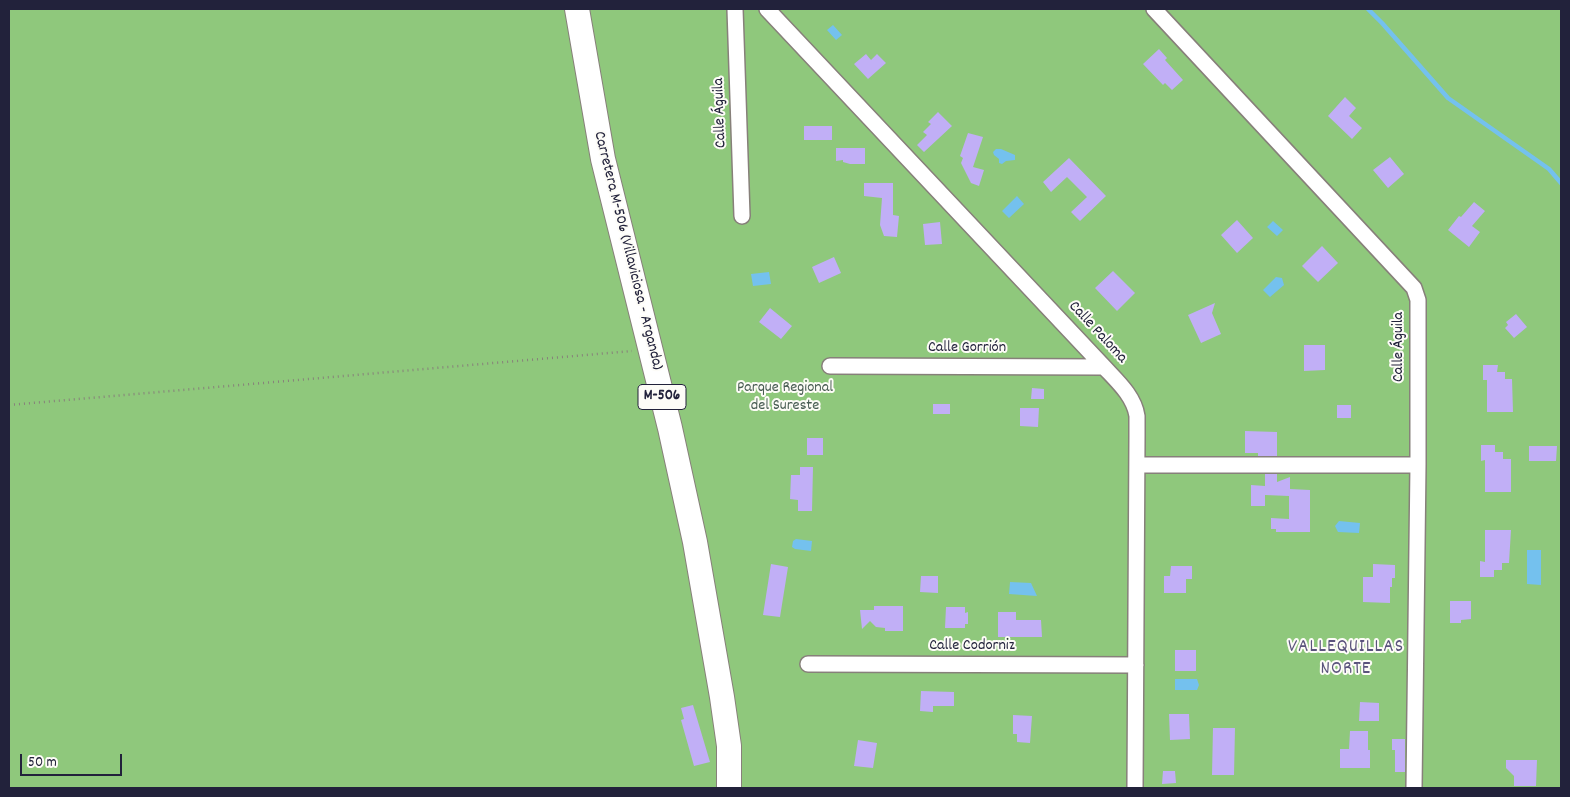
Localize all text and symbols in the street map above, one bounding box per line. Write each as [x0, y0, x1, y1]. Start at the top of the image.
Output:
street label: Calle Águila [710, 78, 732, 148]
street label: Carretera M-506 (Villaviciosa - Arganda) [588, 130, 666, 372]
street label: Calle Paloma [1063, 298, 1131, 368]
street label: Calle Águila [1390, 312, 1410, 382]
street label: Calle Gorrión [928, 339, 1006, 359]
park label: Parque Regional del Sureste [737, 379, 833, 417]
road number: M-506 [638, 384, 686, 410]
street label: Calle Codorniz [929, 637, 1015, 657]
district label: VALLEQUILLAS NORTE [1286, 637, 1406, 681]
scale bar [22, 744, 125, 776]
text: 50 m [28, 752, 57, 774]

